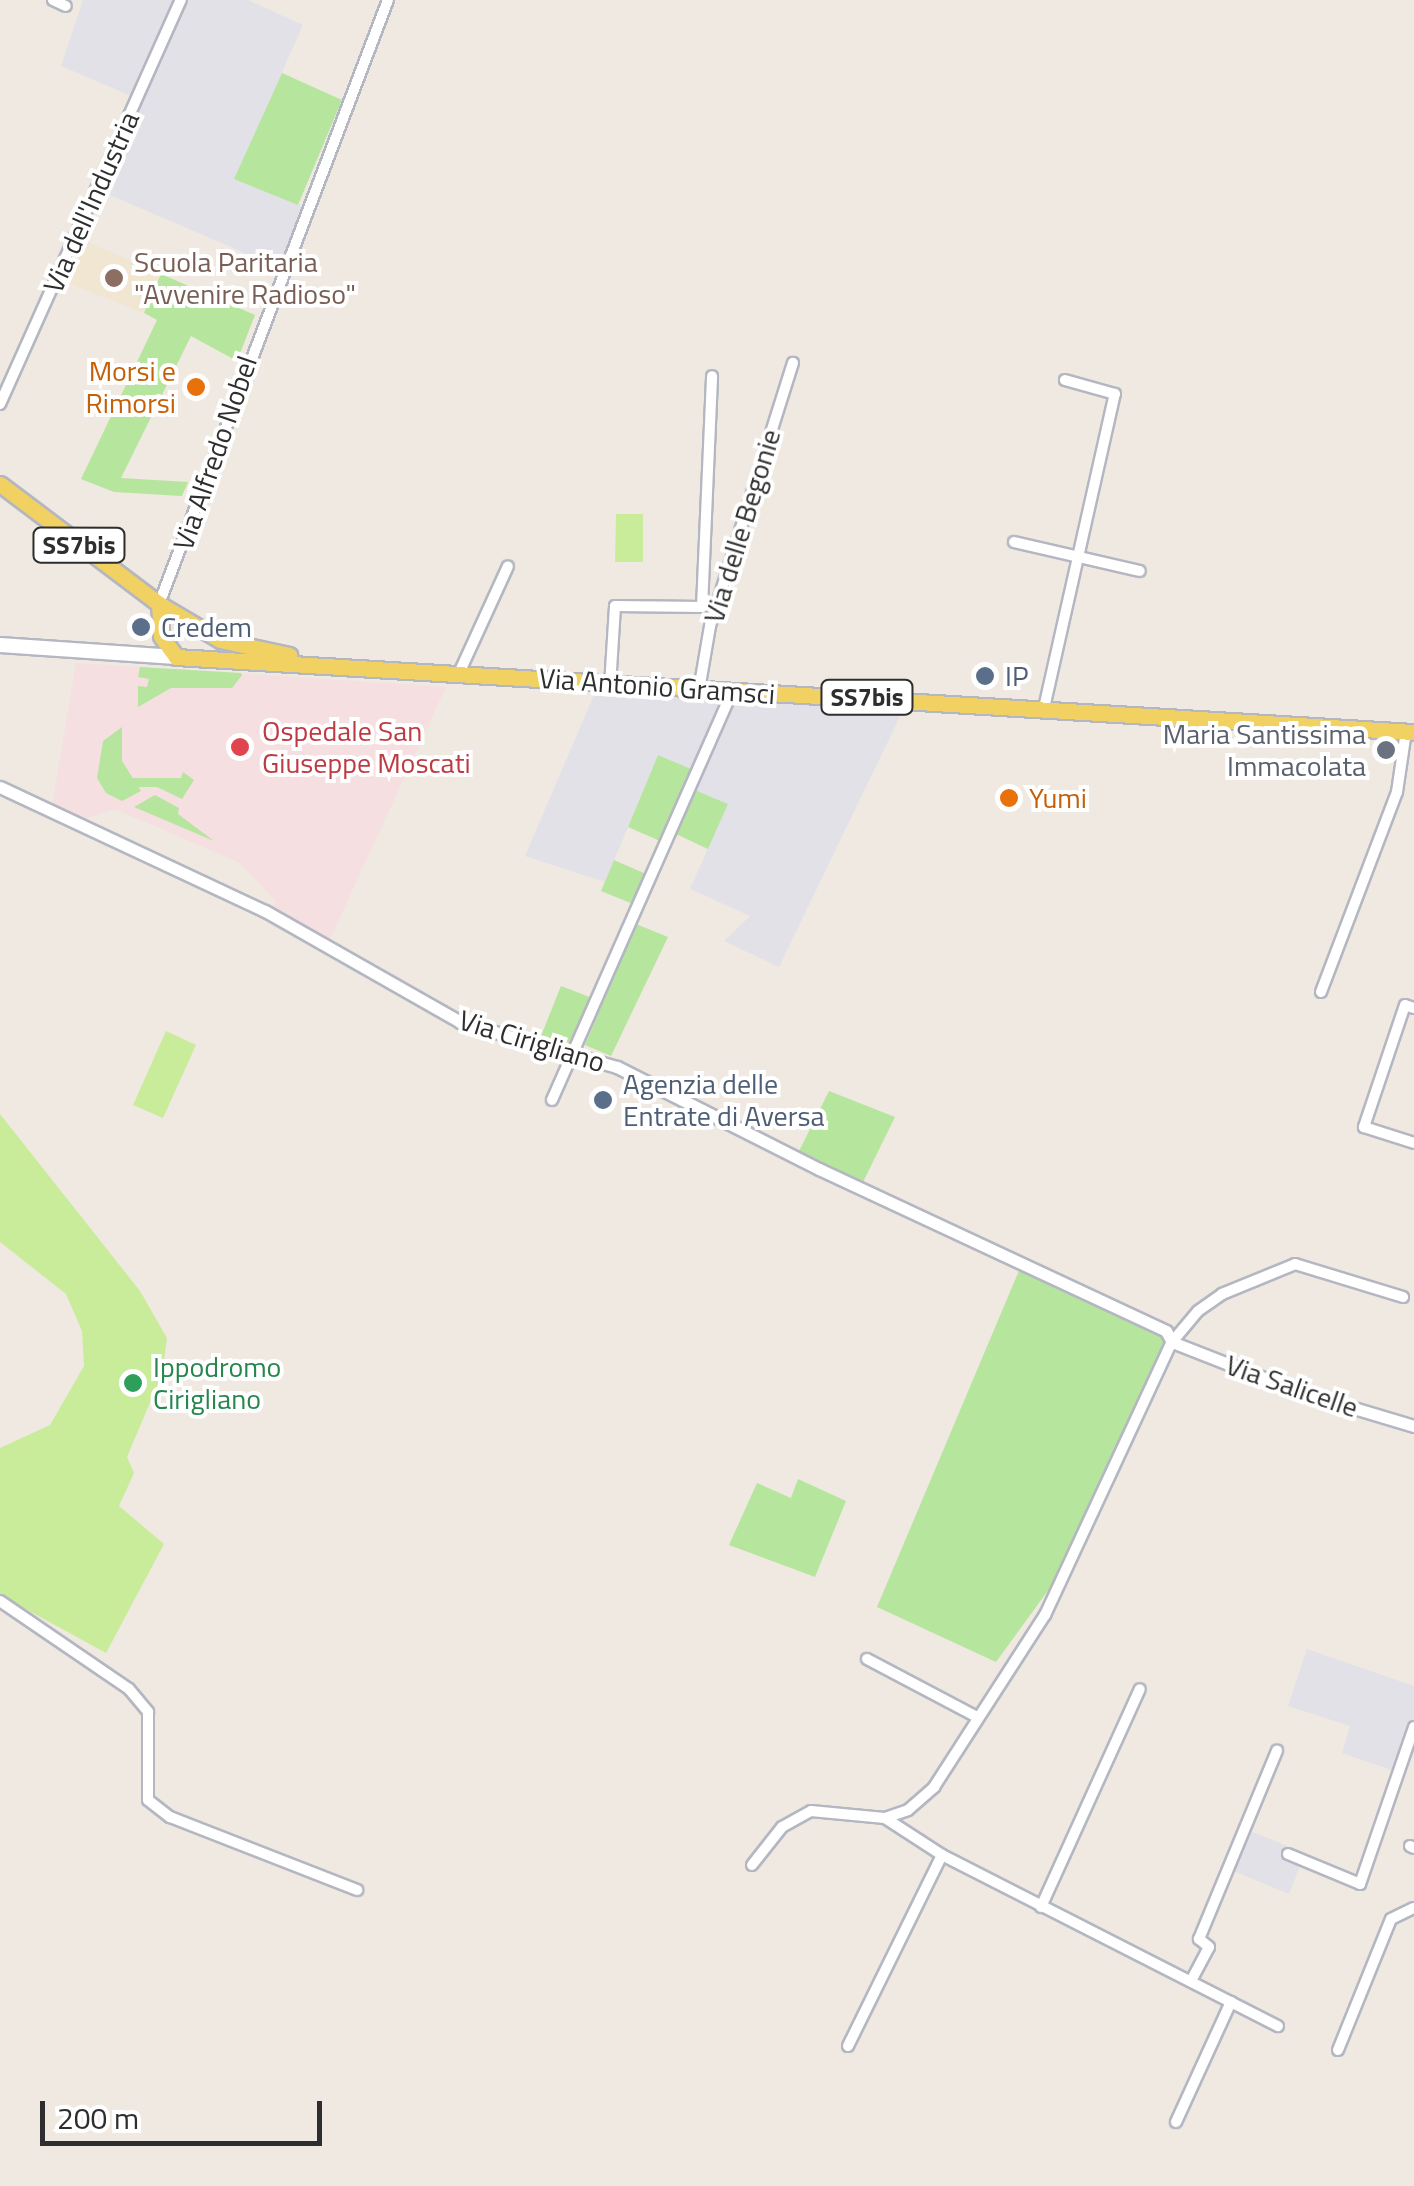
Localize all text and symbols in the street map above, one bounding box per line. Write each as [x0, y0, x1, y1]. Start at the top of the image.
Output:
street label: Via dell'Industria [36, 106, 146, 298]
place label: Scuola Paritaria "Avvenire Radioso" [134, 245, 356, 311]
marker: Scuola Paritaria "Avvenire Radioso" [103, 267, 125, 289]
street label: Via Alfredo Nobel [166, 351, 264, 555]
place label: Morsi e Rimorsi [86, 354, 176, 420]
marker: Morsi e Rimorsi [185, 376, 207, 398]
street label: Via delle Begonie [697, 425, 787, 627]
road number: SS7bis [32, 525, 126, 565]
place label: Credem [161, 610, 252, 644]
marker: Credem [130, 616, 152, 638]
place label: IP [1005, 659, 1028, 693]
street label: Via Antonio Gramsci [538, 661, 776, 711]
marker: IP [974, 665, 996, 687]
road number: SS7bis [820, 677, 914, 717]
place label: Ospedale San Giuseppe Moscati [262, 714, 471, 780]
place label: Maria Santissima Immacolata [1163, 717, 1366, 783]
marker: Ospedale San Giuseppe Moscati [227, 734, 253, 760]
marker: Maria Santissima Immacolata [1375, 739, 1397, 761]
place label: Yumi [1029, 781, 1087, 815]
marker: Yumi [998, 787, 1020, 809]
street label: Via Cirigliano [455, 1003, 609, 1079]
place label: Agenzia delle Entrate di Aversa [623, 1067, 824, 1133]
marker: Agenzia delle Entrate di Aversa [592, 1089, 614, 1111]
street label: Via Salicelle [1221, 1348, 1363, 1424]
place label: Ippodromo Cirigliano [153, 1350, 281, 1416]
marker: Ippodromo Cirigliano [122, 1372, 144, 1394]
scale bar [45, 2081, 328, 2143]
text: 200 m [57, 2095, 139, 2141]

